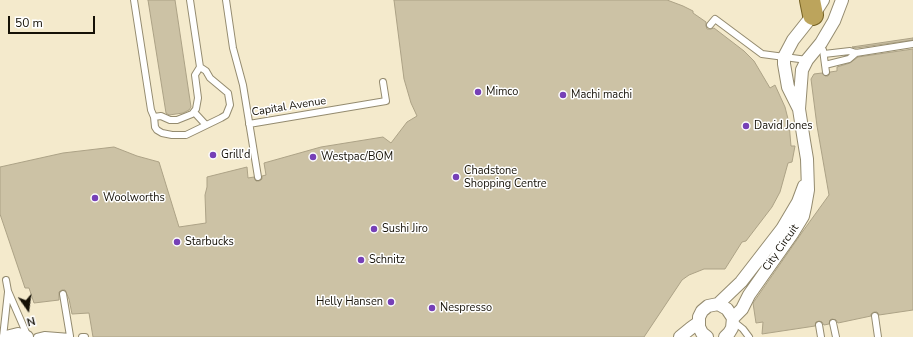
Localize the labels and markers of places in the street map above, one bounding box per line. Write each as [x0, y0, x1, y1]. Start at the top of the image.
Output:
place label: Mimco [486, 85, 518, 99]
marker: Mimco [473, 87, 483, 97]
place label: Machi machi [571, 88, 632, 102]
marker: Machi machi [558, 90, 568, 100]
place label: David Jones [754, 119, 812, 133]
marker: David Jones [741, 121, 751, 131]
place label: Grill'd [221, 148, 250, 162]
marker: Grill'd [208, 150, 218, 160]
place label: Westpac/BOM [321, 150, 393, 164]
marker: Westpac/BOM [308, 152, 318, 162]
place label: Chadstone Shopping Centre [464, 164, 547, 190]
marker: Chadstone Shopping Centre [451, 172, 461, 182]
place label: Woolworths [103, 191, 165, 205]
marker: Woolworths [90, 193, 100, 203]
place label: Sushi Jiro [382, 222, 428, 236]
marker: Sushi Jiro [369, 224, 379, 234]
place label: Starbucks [185, 235, 234, 249]
marker: Starbucks [172, 237, 182, 247]
place label: Schnitz [369, 253, 405, 267]
marker: Schnitz [356, 255, 366, 265]
place label: Helly Hansen [316, 295, 383, 309]
marker: Helly Hansen [386, 297, 396, 307]
place label: Nespresso [440, 301, 492, 315]
marker: Nespresso [427, 303, 437, 313]

